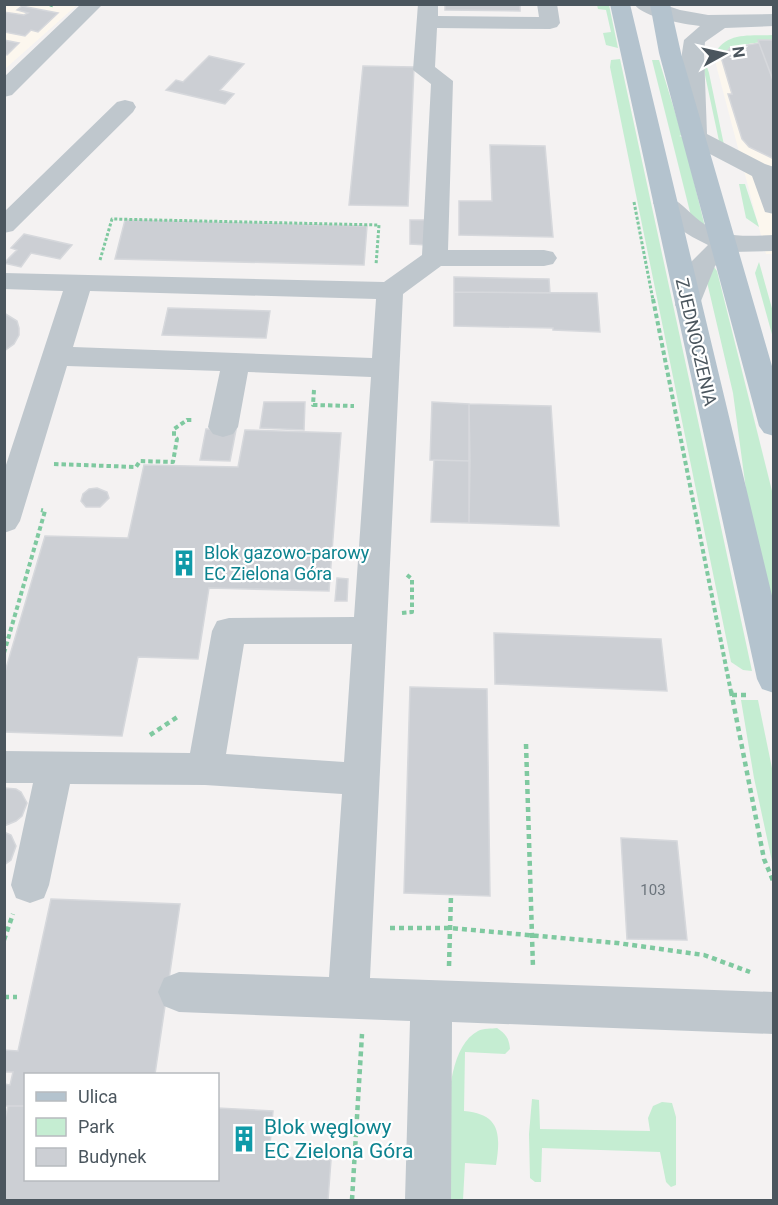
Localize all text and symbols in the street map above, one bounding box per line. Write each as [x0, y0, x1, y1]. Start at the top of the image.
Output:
north arrow [694, 24, 754, 84]
text: N [728, 45, 749, 59]
street label: ZJEDNOCZENIA [672, 276, 721, 408]
place label: Blok gazowo-parowy EC Zielona Góra [204, 542, 370, 584]
building icon: Blok gazowo-parowy EC Zielona Góra [169, 548, 199, 578]
house number: 103 [640, 881, 666, 899]
legend [24, 1073, 219, 1181]
text: Ulica [78, 1086, 118, 1107]
place label: Blok węglowy EC Zielona Góra [264, 1115, 413, 1163]
text: Park [78, 1116, 115, 1137]
building icon: Blok węglowy EC Zielona Góra [229, 1124, 259, 1154]
text: Budynek [78, 1146, 147, 1167]

